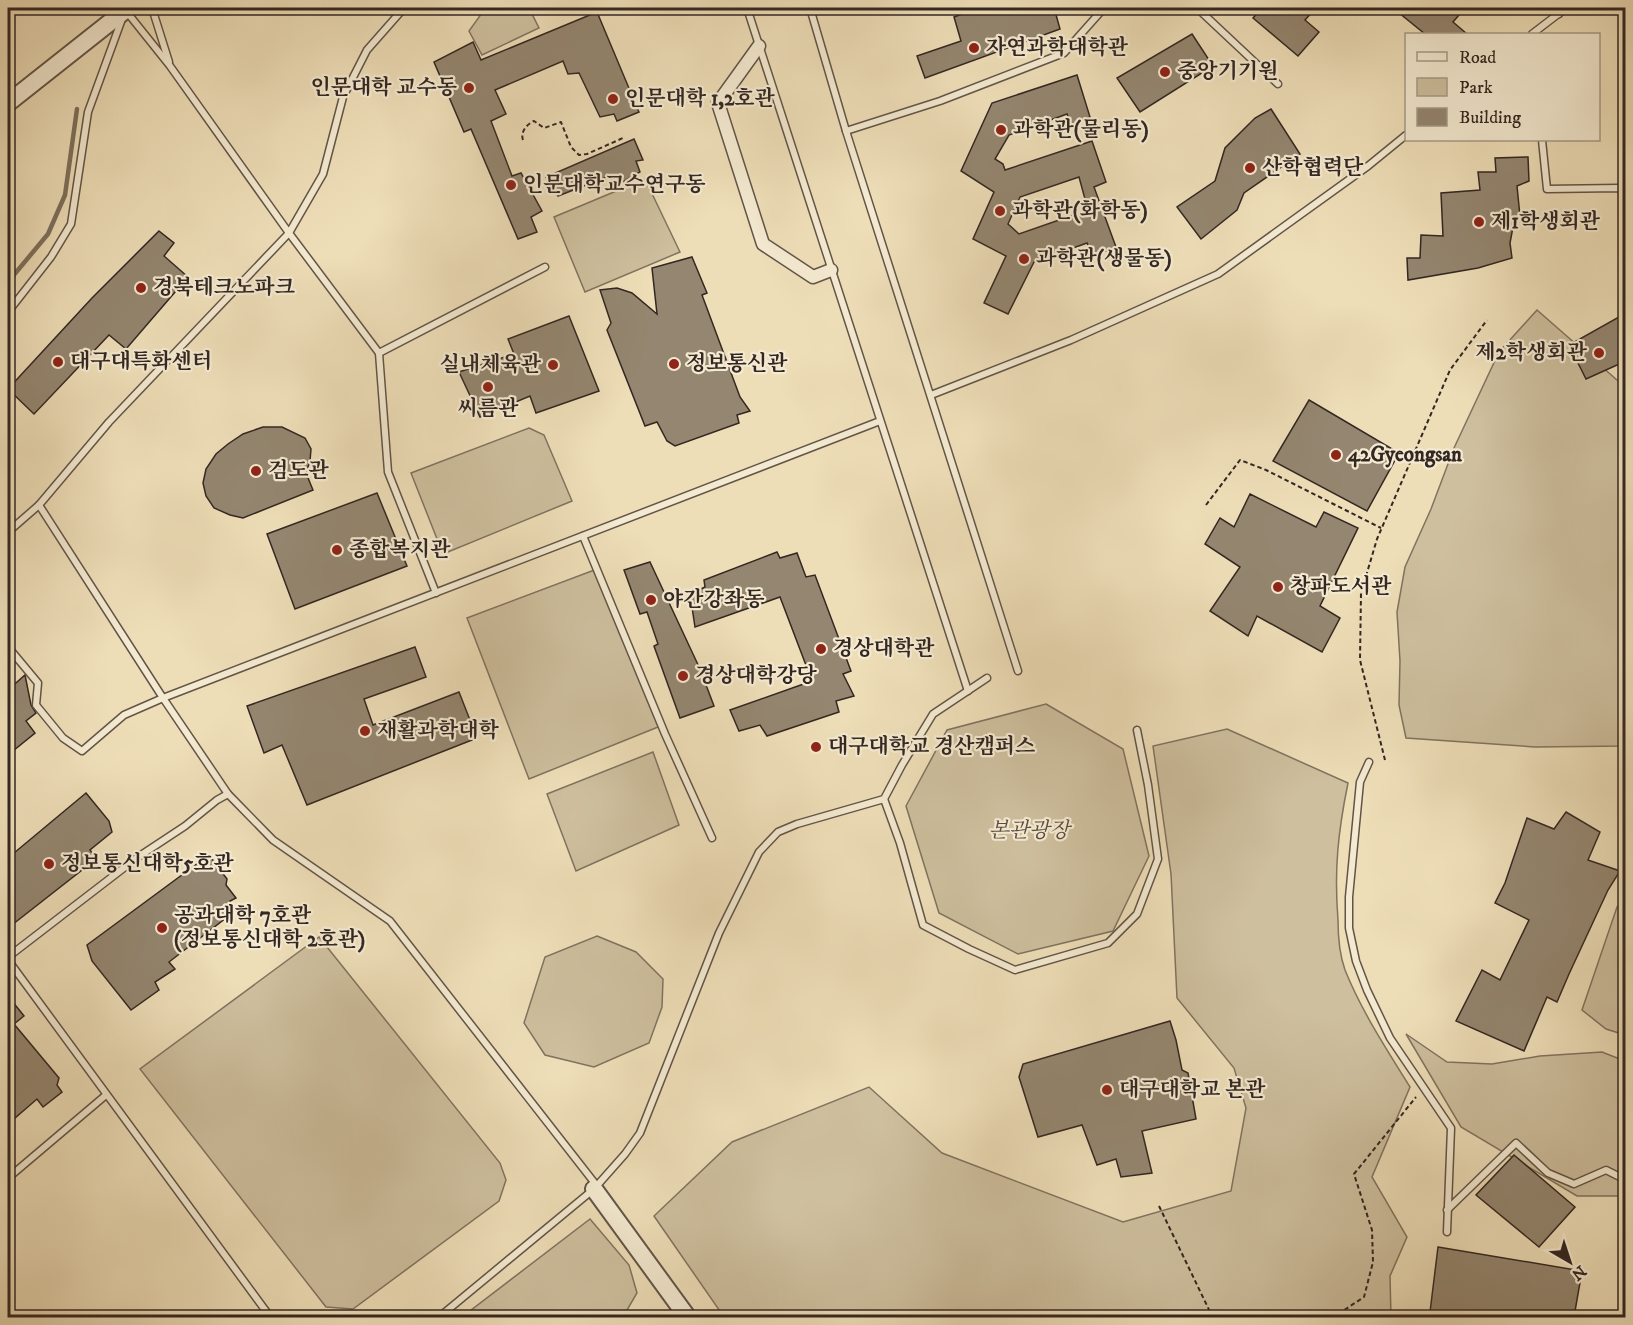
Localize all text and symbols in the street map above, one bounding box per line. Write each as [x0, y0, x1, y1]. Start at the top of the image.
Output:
legend [1405, 33, 1600, 141]
place label: 자연과학대학관 [986, 35, 1129, 61]
marker: 자연과학대학관 [967, 41, 981, 55]
text: Road [1459, 47, 1496, 69]
place label: 중앙기기원 [1177, 59, 1278, 85]
marker: 중앙기기원 [1158, 65, 1172, 79]
place label: 인문대학 교수동 [310, 75, 457, 101]
text: Park [1459, 77, 1493, 99]
marker: 인문대학 교수동 [462, 81, 476, 95]
place label: 인문대학 1,2호관 [625, 86, 776, 112]
marker: 인문대학 1,2호관 [606, 92, 620, 106]
text: Building [1459, 107, 1521, 129]
place label: 과학관(물리동) [1013, 117, 1149, 143]
marker: 과학관(물리동) [994, 123, 1008, 137]
place label: 산학협력단 [1262, 155, 1364, 181]
marker: 산학협력단 [1243, 161, 1257, 175]
place label: 인문대학교수연구동 [523, 172, 706, 198]
marker: 인문대학교수연구동 [504, 178, 518, 192]
place label: 과학관(화학동) [1012, 198, 1148, 224]
marker: 과학관(화학동) [993, 204, 1007, 218]
place label: 제1학생회관 [1491, 209, 1601, 235]
marker: 제1학생회관 [1472, 215, 1486, 229]
place label: 과학관(생물동) [1036, 246, 1172, 272]
marker: 과학관(생물동) [1017, 252, 1031, 266]
place label: 경북테크노파크 [153, 275, 295, 301]
marker: 경북테크노파크 [134, 281, 148, 295]
place label: 제2학생회관 [1475, 340, 1588, 366]
marker: 제2학생회관 [1592, 346, 1606, 360]
place label: 대구대특화센터 [70, 349, 212, 375]
place label: 정보통신관 [686, 351, 788, 377]
place label: 실내체육관 [440, 352, 542, 378]
marker: 대구대특화센터 [51, 355, 65, 369]
marker: 정보통신관 [667, 357, 681, 371]
marker: 실내체육관 [546, 358, 560, 372]
marker: 씨름관 [481, 380, 495, 394]
place label: 씨름관 [458, 396, 519, 422]
place label: 42Gyeongsan [1348, 442, 1463, 468]
marker: 42Gyeongsan [1329, 448, 1343, 462]
place label: 검도관 [268, 458, 330, 484]
marker: 검도관 [249, 464, 263, 478]
place label: 종합복지관 [349, 537, 451, 563]
marker: 종합복지관 [330, 543, 344, 557]
place label: 창파도서관 [1290, 574, 1392, 600]
marker: 창파도서관 [1271, 580, 1285, 594]
place label: 야간강좌동 [663, 587, 764, 613]
marker: 야간강좌동 [644, 593, 658, 607]
place label: 경상대학관 [833, 636, 935, 662]
marker: 경상대학관 [814, 642, 828, 656]
place label: 경상대학강당 [695, 663, 817, 689]
marker: 경상대학강당 [676, 669, 690, 683]
place label: 재활과학대학 [377, 718, 499, 744]
marker: 재활과학대학 [358, 724, 372, 738]
place label: 대구대학교 경산캠퍼스 [828, 734, 1035, 760]
marker: 대구대학교 경산캠퍼스 [809, 740, 823, 754]
park label: 본관광장 [988, 818, 1072, 844]
place label: 정보통신대학5호관 [61, 851, 234, 877]
marker: 정보통신대학5호관 [42, 857, 56, 871]
place label: 공과대학 7호관 (정보통신대학 2호관) [174, 903, 365, 953]
marker: 공과대학 7호관 (정보통신대학 2호관) [155, 921, 169, 935]
place label: 대구대학교 본관 [1119, 1077, 1266, 1103]
marker: 대구대학교 본관 [1100, 1083, 1114, 1097]
north arrow [1540, 1232, 1600, 1292]
text: N [1567, 1261, 1590, 1285]

